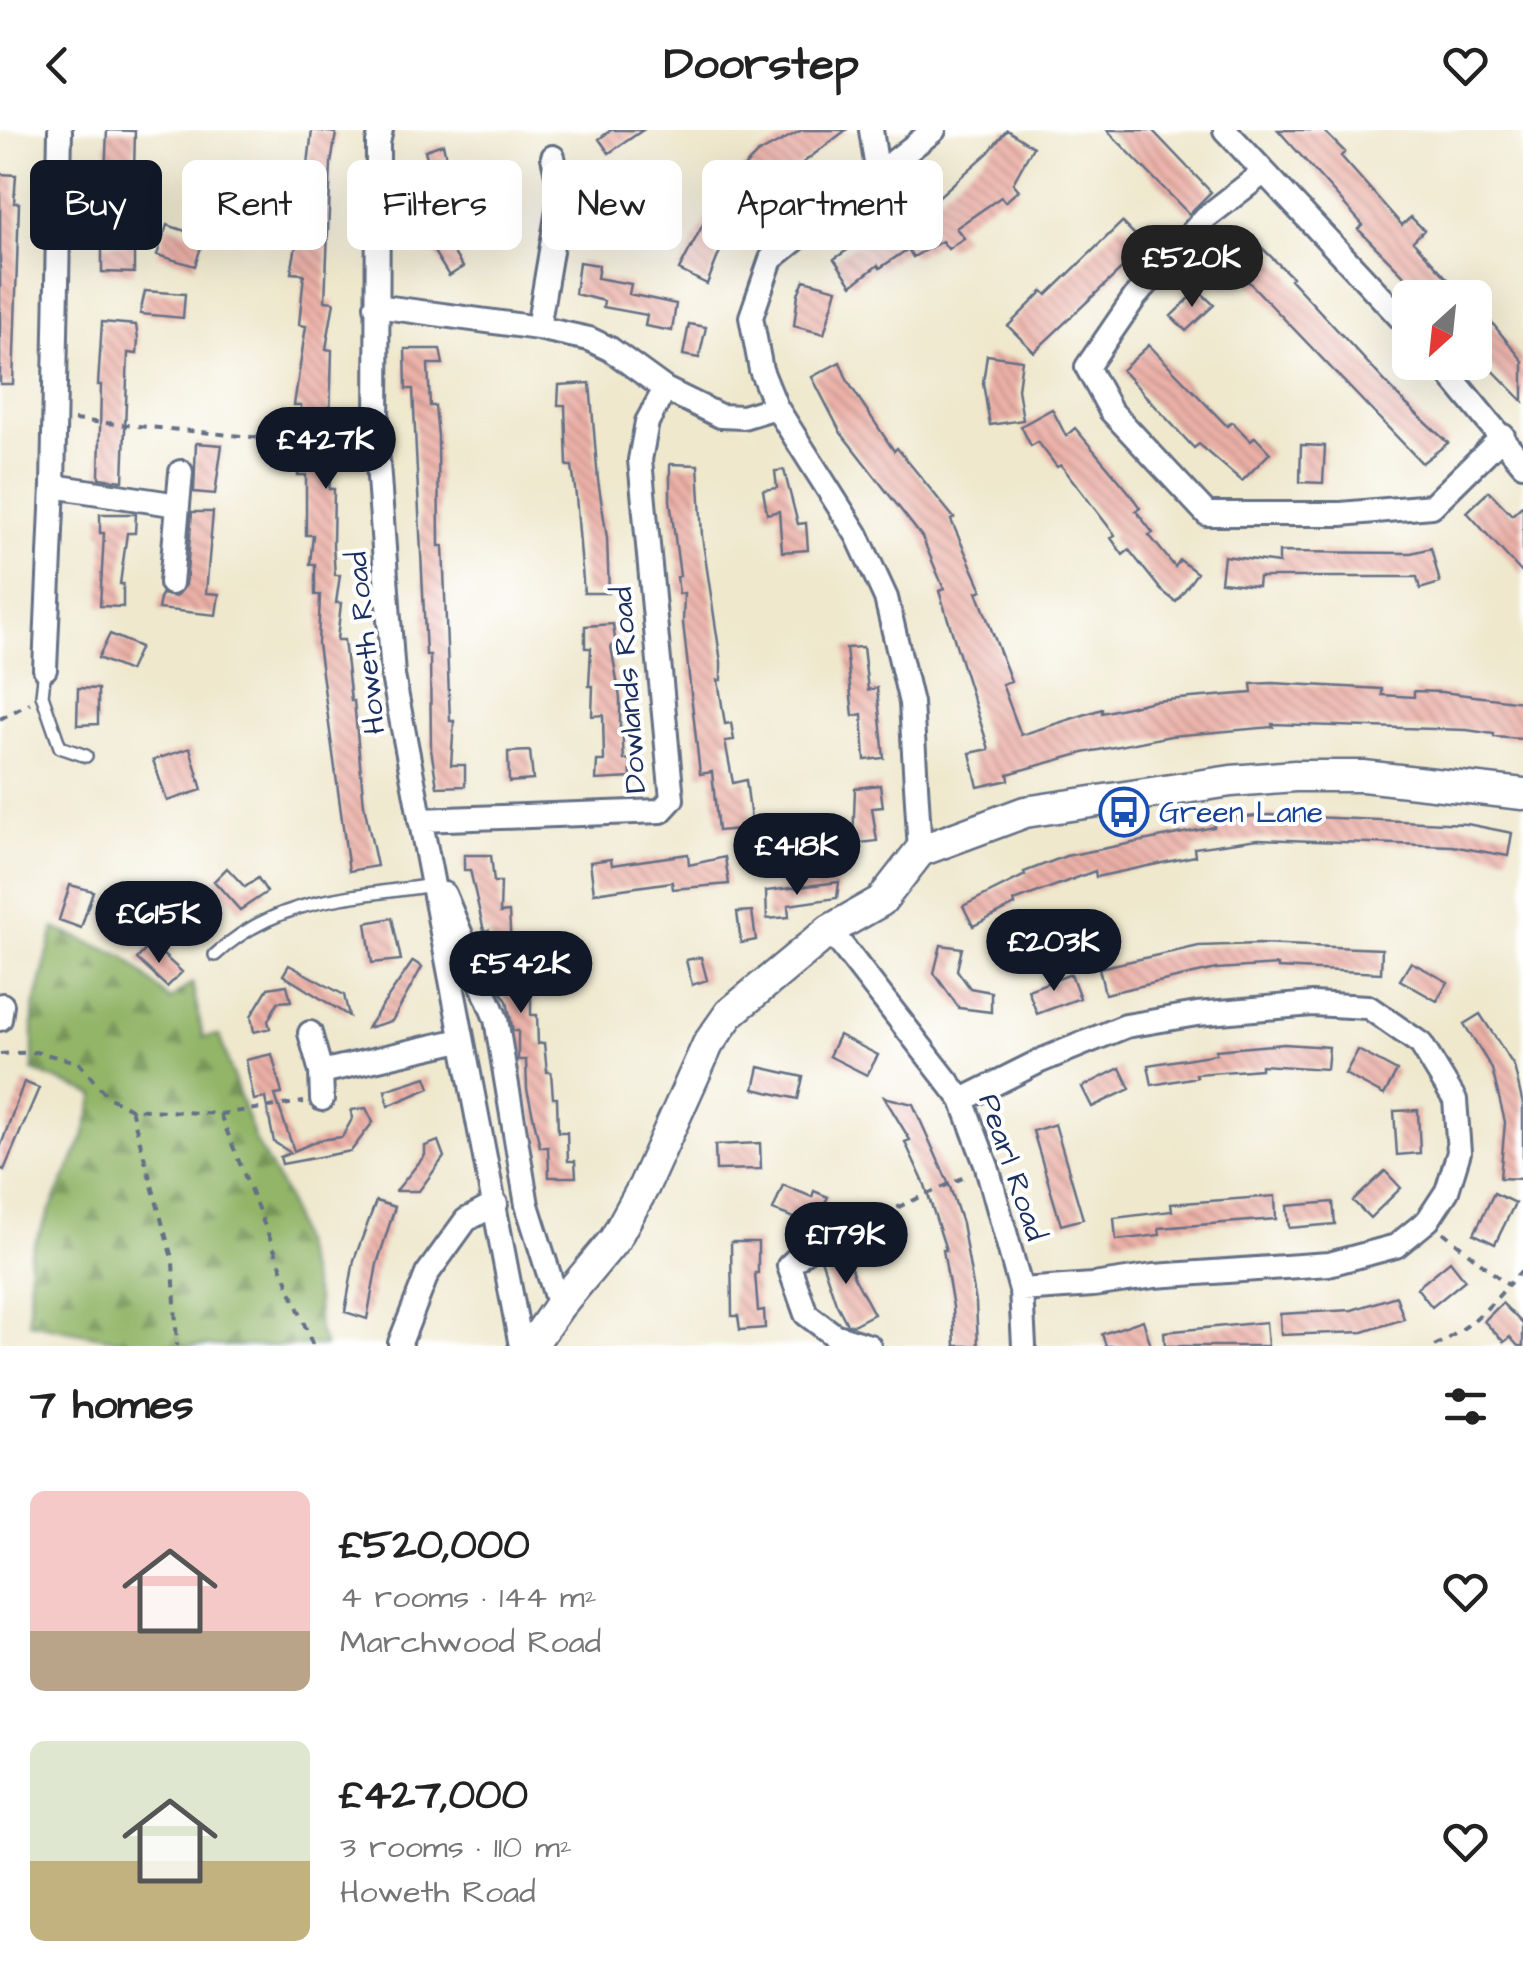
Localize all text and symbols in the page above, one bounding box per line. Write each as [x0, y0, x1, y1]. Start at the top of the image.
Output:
text: Doorstep [664, 34, 859, 96]
icon: back [30, 38, 85, 93]
icon: heart [1438, 38, 1493, 93]
chip: Buy [30, 160, 162, 250]
chip: Rent [182, 160, 327, 250]
chip: Filters [347, 160, 522, 250]
chip: New [542, 160, 682, 250]
chip: Apartment [702, 160, 943, 250]
pin: £520K [1122, 225, 1262, 310]
text: £520K [1143, 235, 1241, 280]
north arrow [1392, 280, 1492, 380]
map controls [1392, 280, 1492, 380]
pin: £427K [256, 407, 396, 492]
text: £427K [278, 417, 374, 462]
street label: Howeth Road [336, 549, 396, 736]
street label: Dowlands Road [601, 585, 657, 795]
bus stop icon: Green Lane [1098, 786, 1150, 838]
place label: Green Lane [1159, 792, 1323, 834]
pin: £418K [727, 813, 867, 898]
text: £418K [755, 823, 839, 868]
pin: £615K [89, 881, 229, 966]
text: £615K [117, 891, 201, 936]
pin: £203K [984, 909, 1124, 994]
text: £203K [1008, 919, 1100, 964]
pin: £542K [451, 931, 591, 1016]
text: £542K [471, 941, 571, 986]
street label: Pearl Road [967, 1088, 1057, 1246]
pin: £179K [776, 1202, 916, 1287]
text: £179K [807, 1212, 885, 1257]
text: 7 homes [30, 1377, 194, 1435]
icon: filters [1438, 1379, 1493, 1434]
text: £520,000 [340, 1517, 530, 1575]
icon: home [110, 1531, 230, 1651]
icon: heart [1438, 1564, 1493, 1619]
text: 4 rooms · 144 m² [340, 1575, 597, 1620]
text: Marchwood Road [340, 1620, 601, 1665]
text: £427,000 [340, 1767, 528, 1825]
icon: home [110, 1781, 230, 1901]
icon: heart [1438, 1814, 1493, 1869]
text: 3 rooms · 110 m² [340, 1825, 572, 1870]
text: Howeth Road [340, 1870, 536, 1915]

